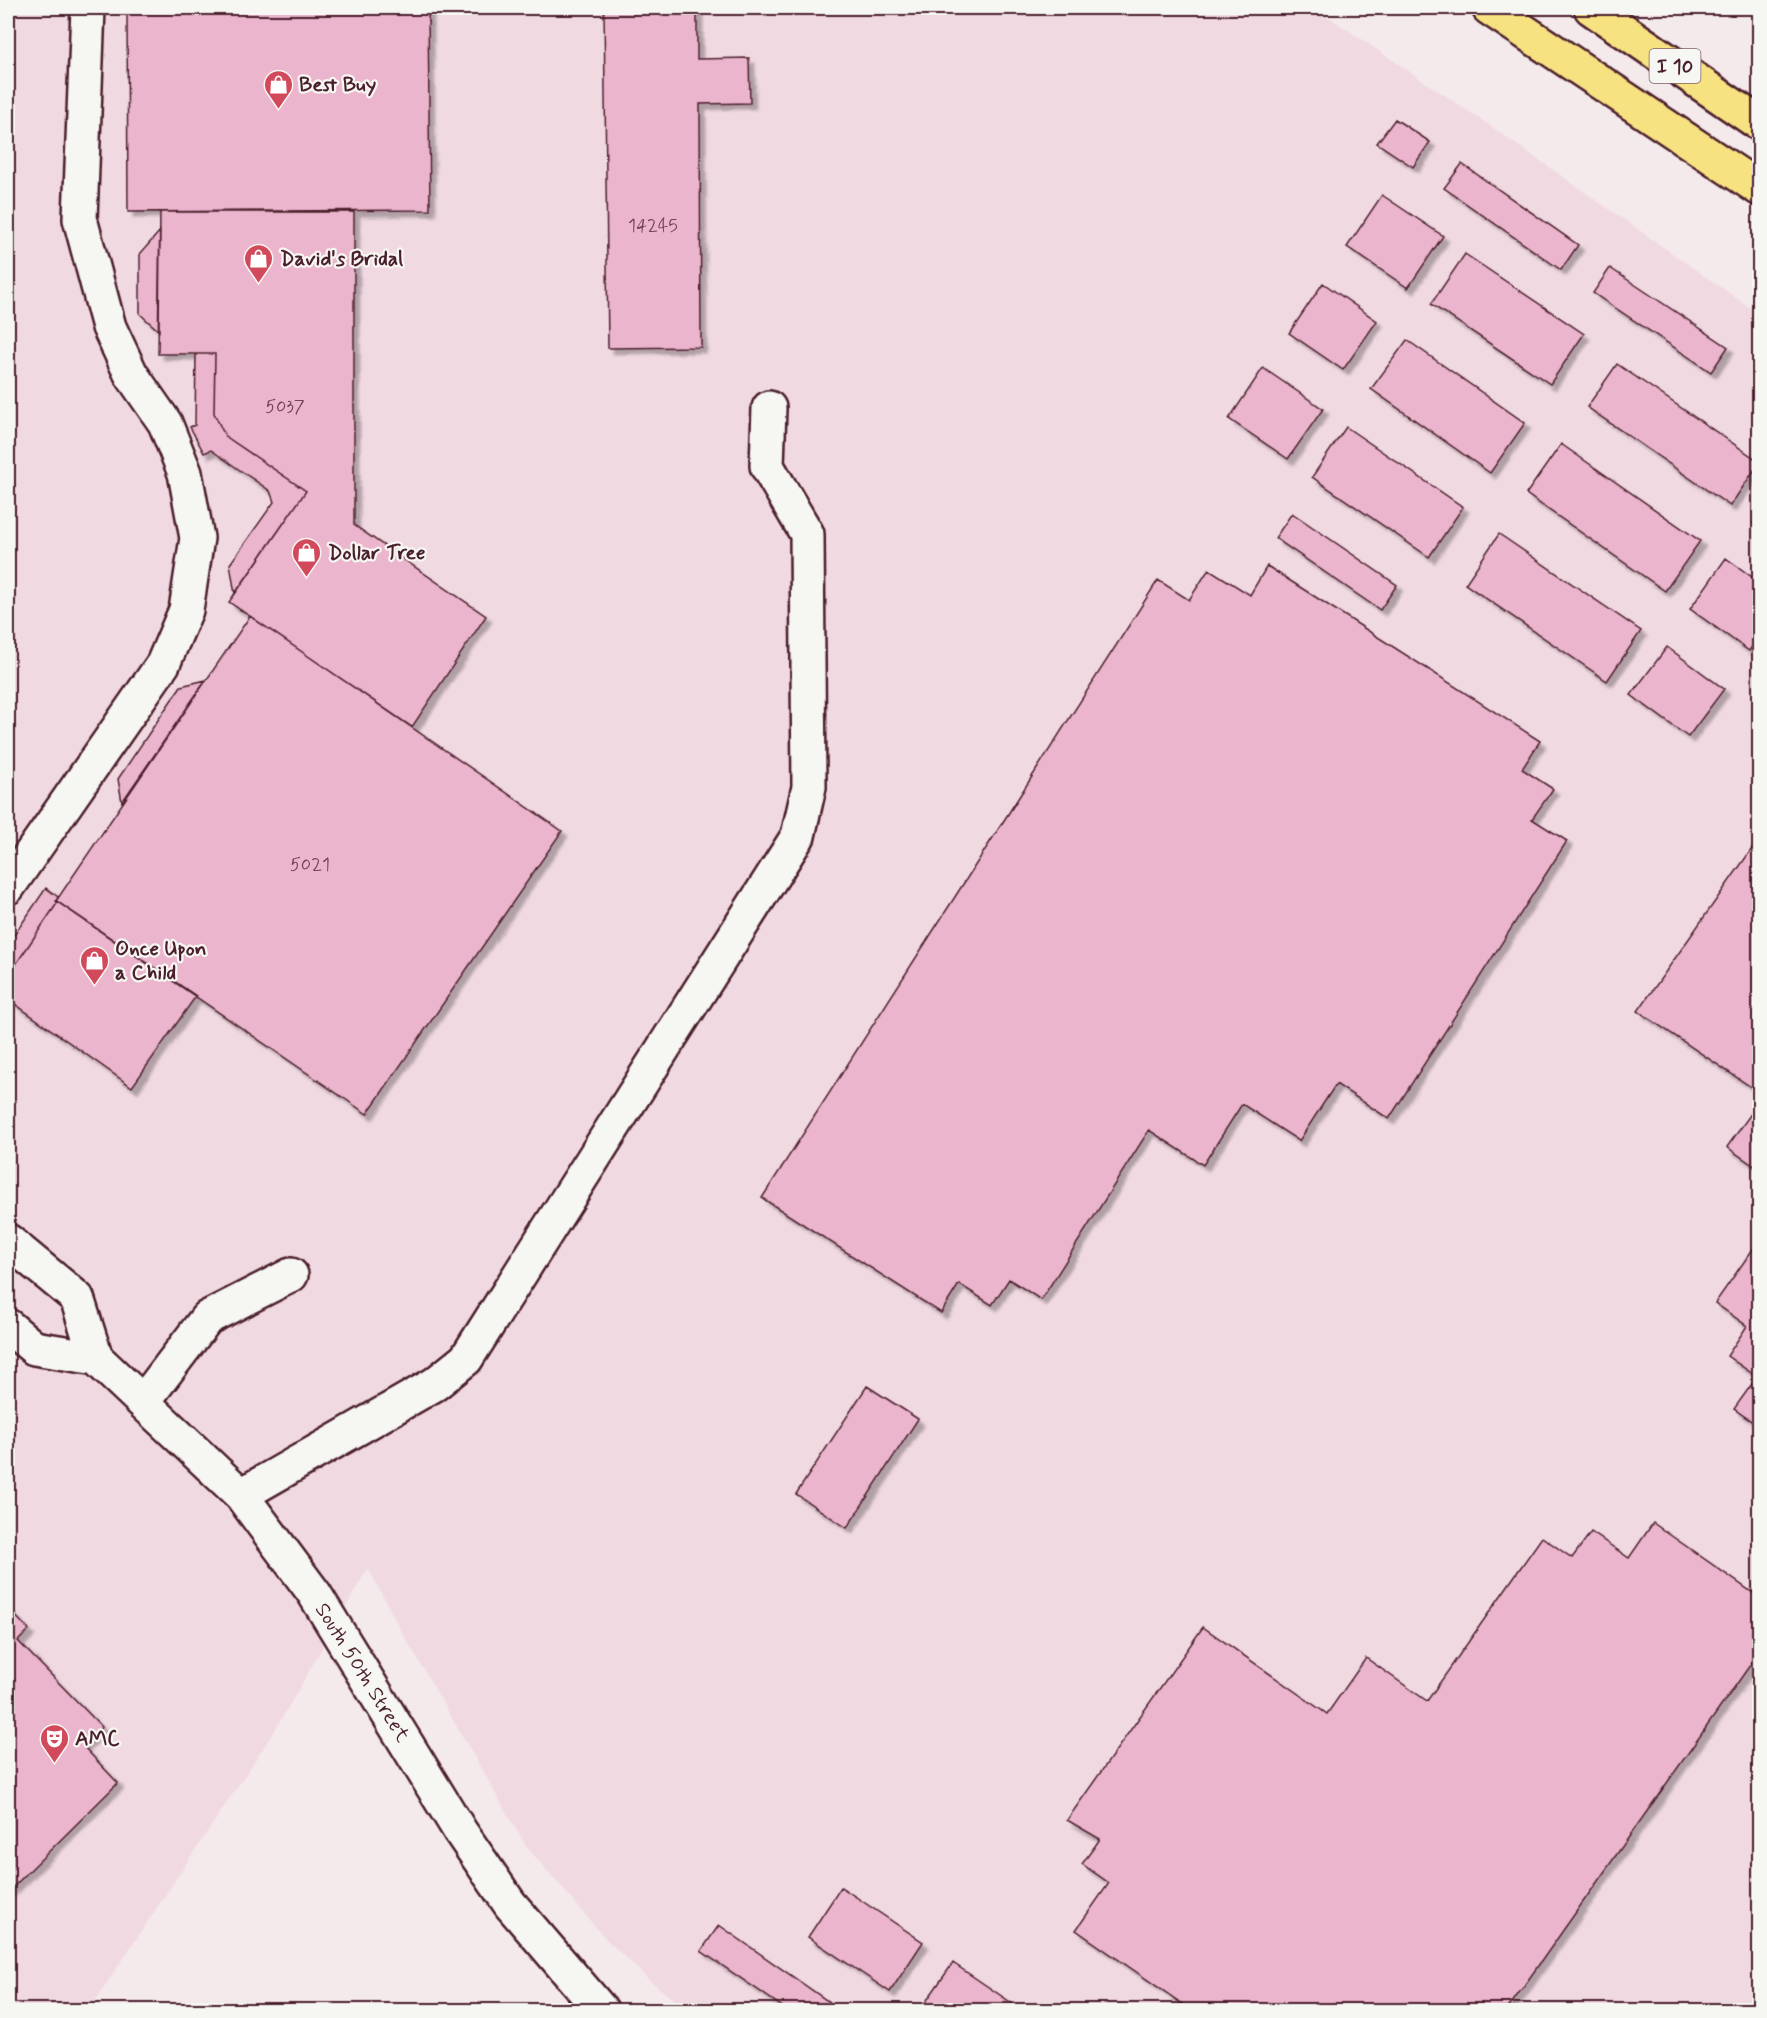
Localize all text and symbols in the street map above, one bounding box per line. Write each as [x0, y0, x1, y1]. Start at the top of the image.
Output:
road number: I 10 [1650, 49, 1700, 83]
shop icon: Best Buy [262, 68, 294, 110]
place label: Best Buy [299, 71, 377, 99]
house number: 14245 [628, 214, 678, 238]
shop icon: David's Bridal [243, 242, 275, 284]
place label: David's Bridal [280, 245, 403, 273]
house number: 5037 [265, 395, 305, 419]
shop icon: Dollar Tree [291, 536, 323, 578]
place label: Dollar Tree [328, 539, 425, 567]
house number: 5021 [290, 853, 330, 877]
place label: Once Upon a Child [115, 935, 207, 987]
shop icon: Once Upon a Child [78, 944, 110, 986]
street label: South 50th Street [308, 1598, 417, 1748]
theatre icon: AMC [38, 1722, 70, 1764]
place label: AMC [75, 1725, 120, 1753]

